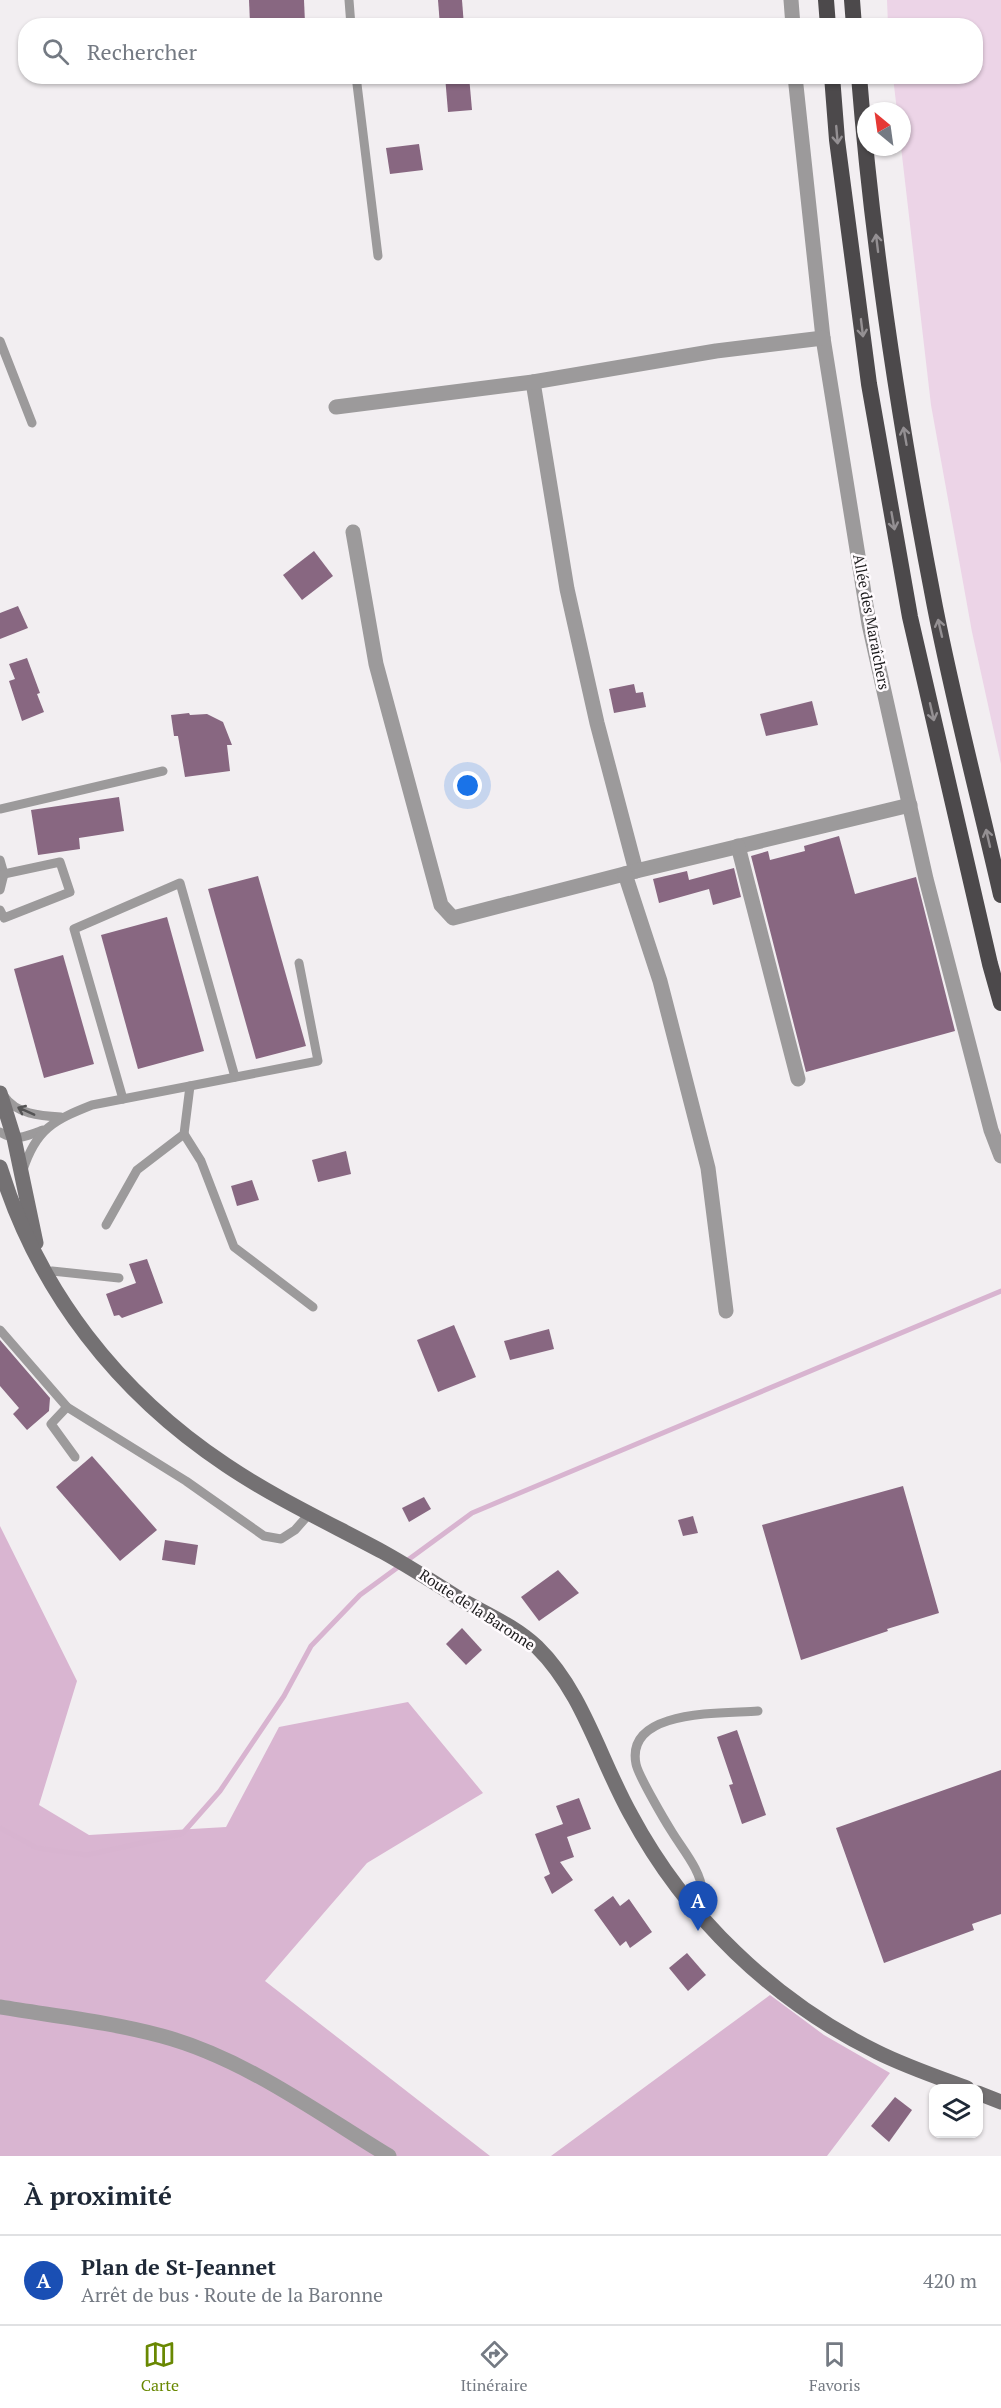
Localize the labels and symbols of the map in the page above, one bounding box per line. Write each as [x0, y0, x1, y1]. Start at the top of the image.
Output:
north arrow [857, 102, 911, 156]
one-way arrow [832, 124, 843, 144]
one-way arrow [871, 234, 882, 253]
one-way arrow [857, 318, 868, 338]
one-way arrow [899, 427, 910, 446]
one-way arrow [888, 510, 899, 530]
street label: Allée des Maraîchers [849, 552, 895, 691]
one-way arrow [933, 619, 945, 638]
one-way arrow [926, 702, 938, 721]
your location [453, 771, 482, 800]
one-way arrow [982, 829, 993, 849]
one-way arrow [18, 1105, 36, 1117]
street label: Route de la Baronne [416, 1564, 539, 1654]
pin: A [678, 1882, 718, 1931]

